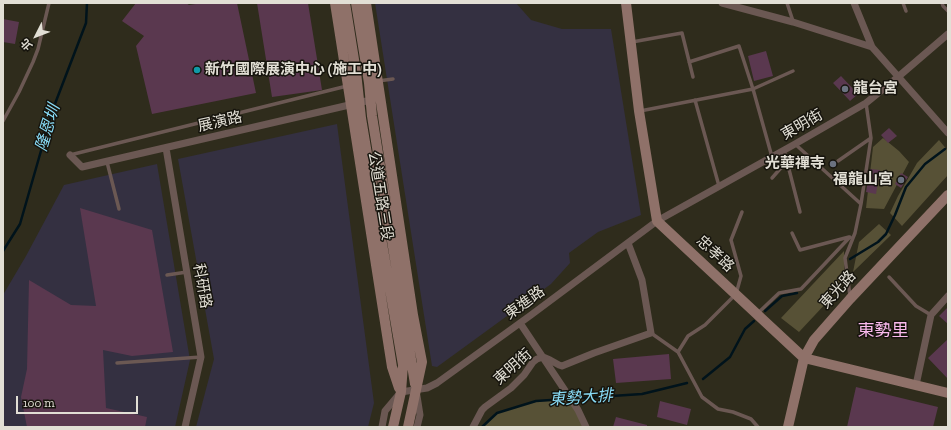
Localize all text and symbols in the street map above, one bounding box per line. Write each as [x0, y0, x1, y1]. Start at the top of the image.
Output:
north arrow [16, 16, 56, 56]
text: 北 [18, 36, 35, 53]
place label: 新竹國際展演中心 (施工中) [205, 61, 381, 79]
marker: 新竹國際展演中心 (施工中) [192, 65, 202, 75]
place label: 龍台宮 [853, 80, 898, 98]
marker: 龍台宮 [840, 84, 850, 94]
water label: 隆恩圳 [32, 102, 64, 154]
street label: 東明街 [778, 106, 826, 144]
street label: 展演路 [196, 108, 244, 136]
street label: 公道五路三段 [364, 150, 396, 242]
place label: 光華禪寺 [765, 155, 825, 173]
marker: 光華禪寺 [828, 159, 838, 169]
place label: 福龍山宮 [833, 171, 893, 189]
marker: 福龍山宮 [896, 175, 906, 185]
street label: 忠孝路 [692, 232, 738, 276]
street label: 科研路 [189, 262, 215, 310]
street label: 東光路 [816, 267, 860, 313]
street label: 東進路 [502, 282, 548, 324]
district label: 東勢里 [858, 321, 908, 341]
street label: 東明街 [490, 345, 536, 389]
water label: 東勢大排 [548, 386, 614, 410]
scale bar [18, 388, 140, 414]
text: 100 m [23, 396, 55, 410]

